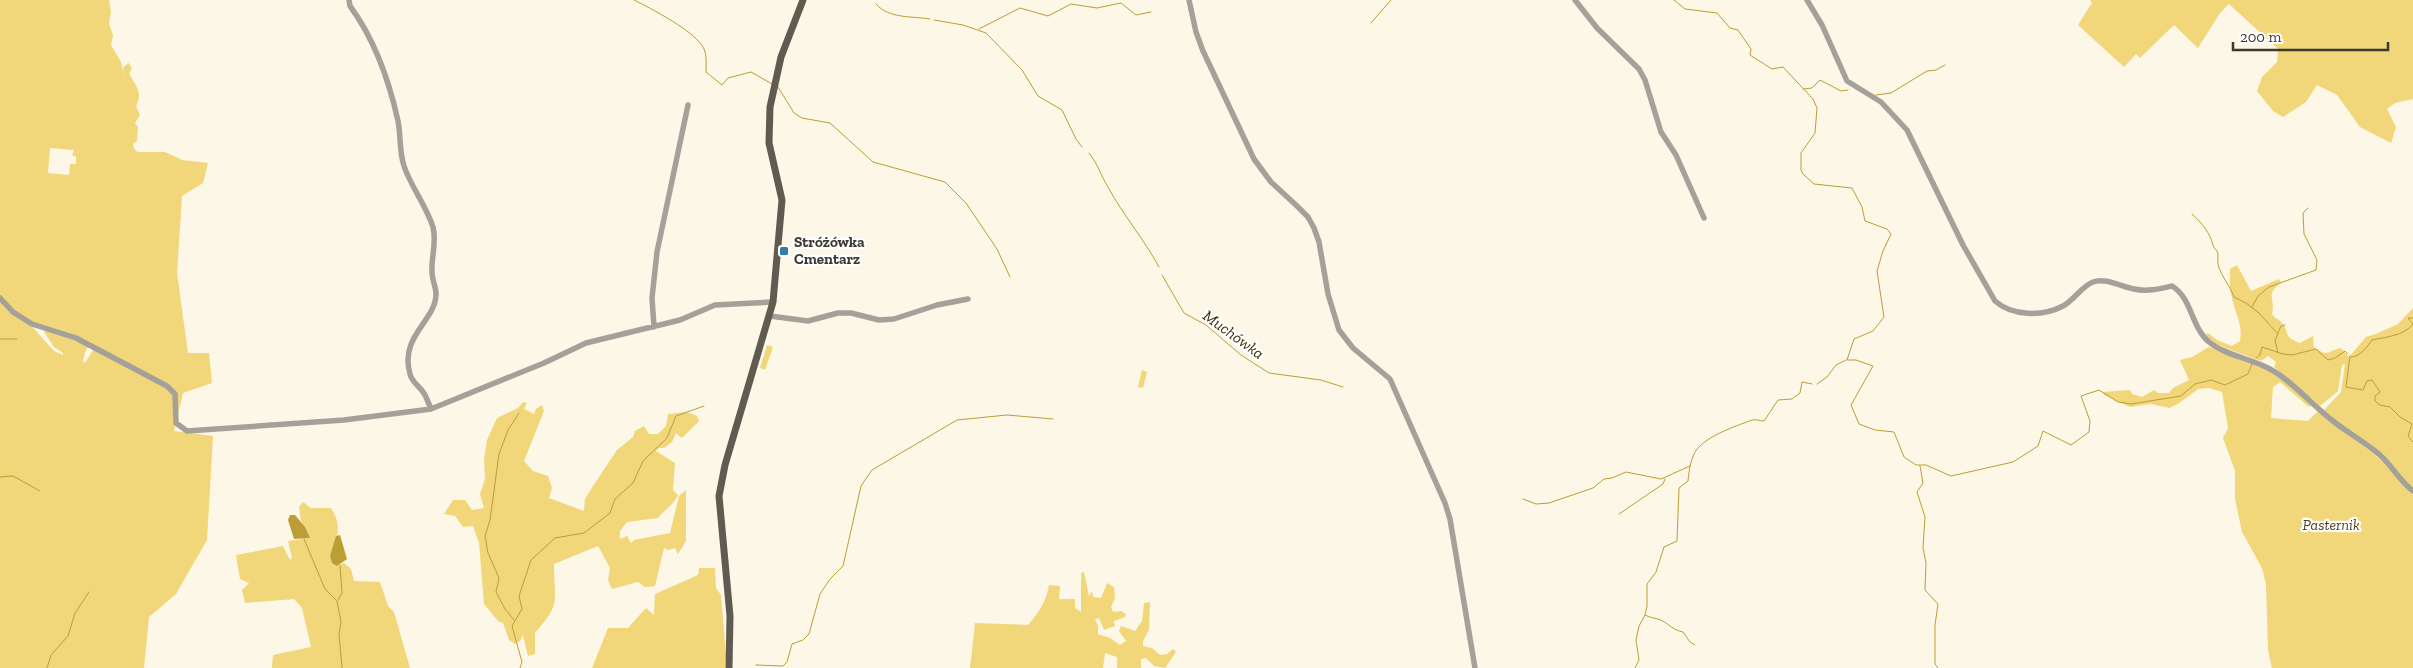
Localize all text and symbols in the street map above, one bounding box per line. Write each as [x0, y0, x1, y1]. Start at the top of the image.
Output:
scale bar [2233, 20, 2388, 52]
text: 200 m [2240, 28, 2281, 46]
place label: Stróżówka Cmentarz [794, 233, 865, 268]
marker: Stróżówka Cmentarz [778, 245, 790, 257]
water label: Muchówka [1199, 306, 1268, 363]
park label: Pasternik [2302, 516, 2360, 534]

